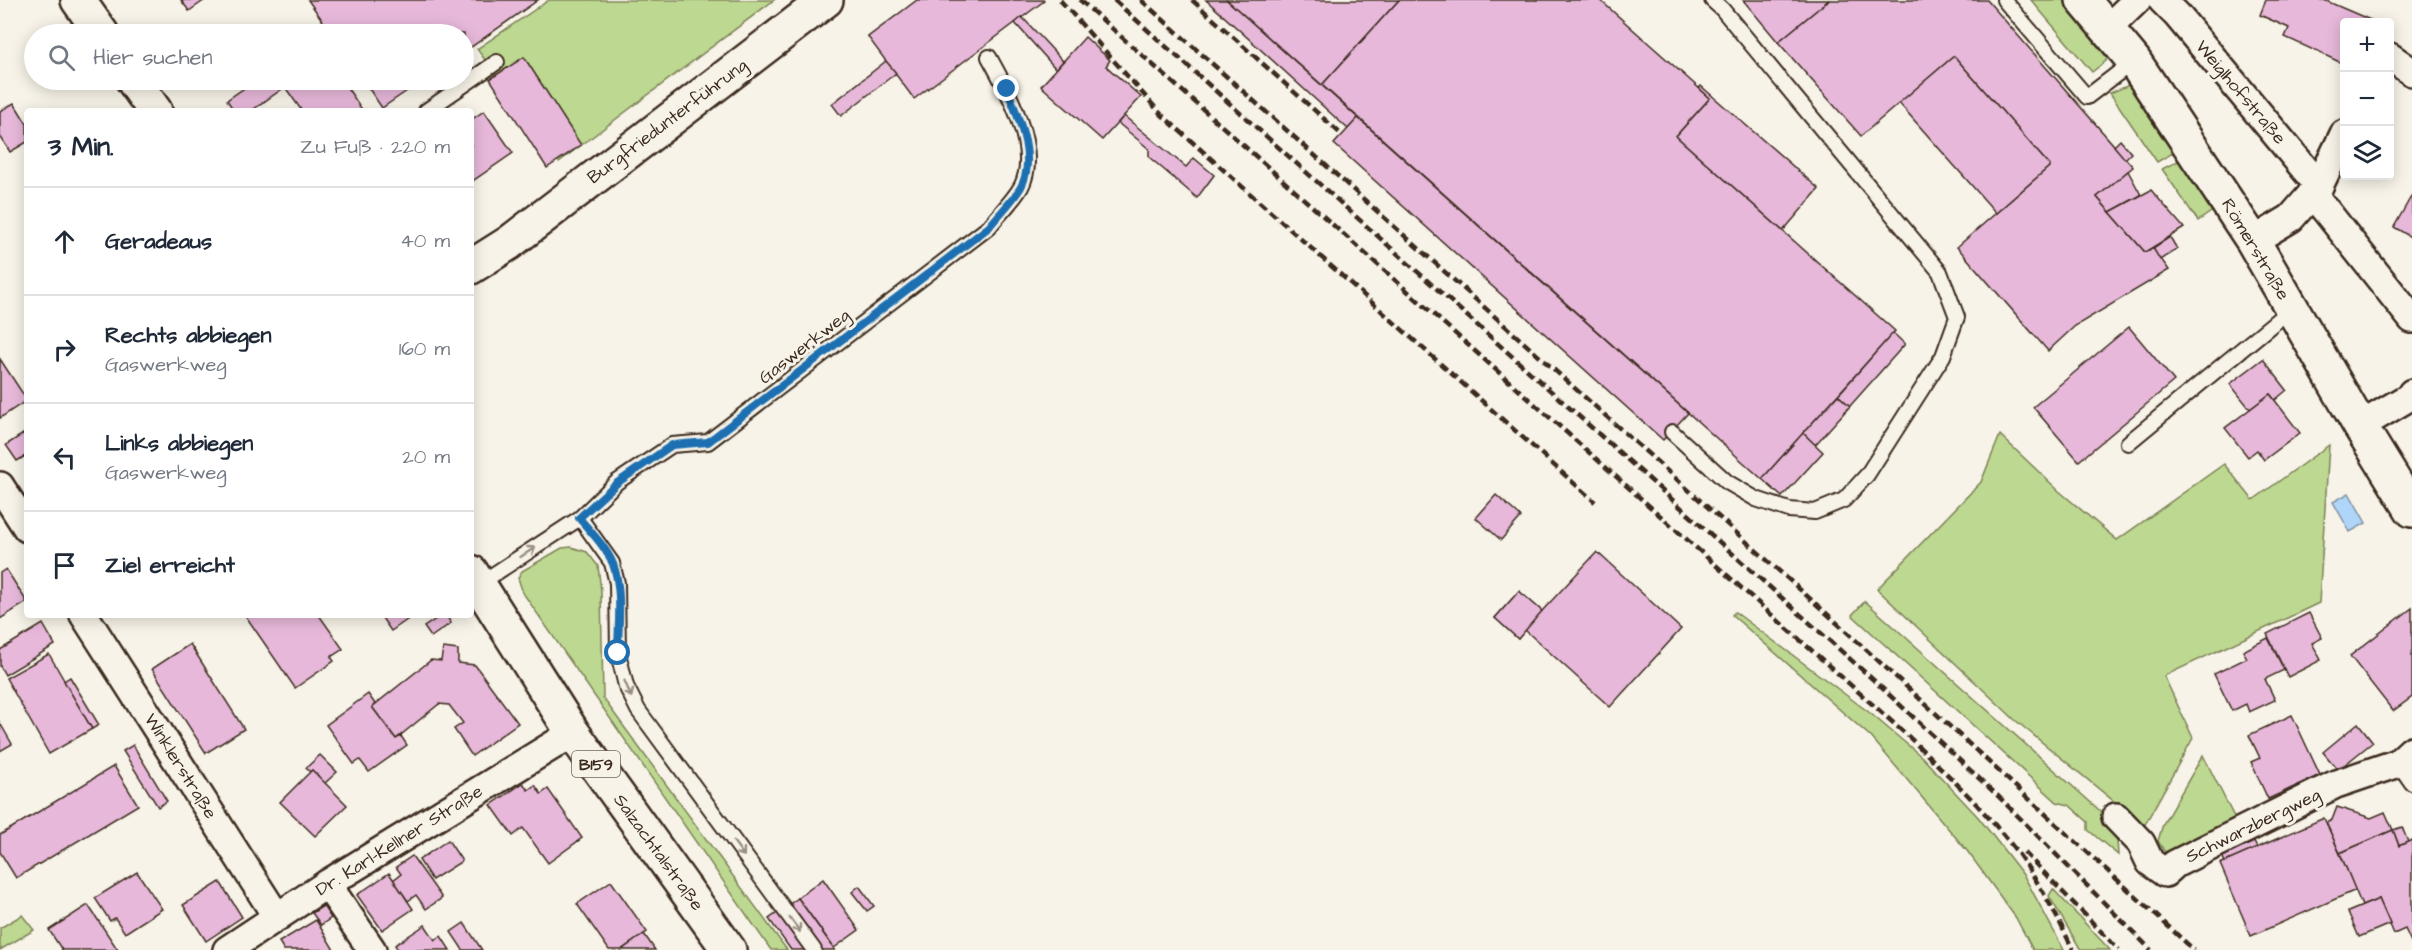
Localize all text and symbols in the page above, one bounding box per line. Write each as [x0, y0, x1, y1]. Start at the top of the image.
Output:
map controls [2340, 18, 2394, 180]
button: + [2340, 18, 2394, 72]
search box [24, 24, 474, 90]
street label: Weiglhofstraße [2189, 35, 2292, 151]
icon: search [45, 41, 78, 74]
text: Hier suchen [93, 42, 212, 73]
street label: Burgfriedunterführung [582, 53, 753, 191]
button: − [2340, 72, 2394, 126]
route end [993, 75, 1019, 101]
button: layers [2340, 126, 2394, 180]
text: 3 Min. [48, 129, 114, 165]
text: Zu Fuß · 220 m [300, 133, 450, 161]
street label: Römerstraße [2215, 194, 2296, 305]
icon: ahead [48, 225, 81, 258]
text: Geradeaus [105, 226, 212, 257]
text: 40 m [400, 227, 450, 255]
street label: Gaswerkweg [753, 303, 856, 391]
text: Rechts abbiegen [105, 320, 272, 351]
icon: right [48, 333, 81, 366]
text: 160 m [399, 335, 450, 363]
text: Gaswerkweg [105, 351, 227, 379]
text: Links abbiegen [105, 428, 253, 459]
icon: left [48, 441, 81, 474]
text: 20 m [402, 443, 450, 471]
text: Gaswerkweg [105, 459, 227, 487]
one-way arrow [519, 545, 536, 558]
icon: arrive [48, 549, 81, 582]
text: Ziel erreicht [105, 550, 235, 581]
route start [604, 639, 630, 665]
one-way arrow [623, 679, 634, 698]
street label: Winklerstraße [138, 709, 223, 824]
road number: B159 [572, 751, 620, 777]
street label: Dr. Karl-Kellner Straße [311, 779, 488, 902]
street label: Schwarzbergweg [2182, 782, 2325, 870]
street label: Salzachtalstraße [608, 789, 710, 916]
one-way arrow [733, 840, 746, 856]
one-way arrow [789, 916, 801, 932]

